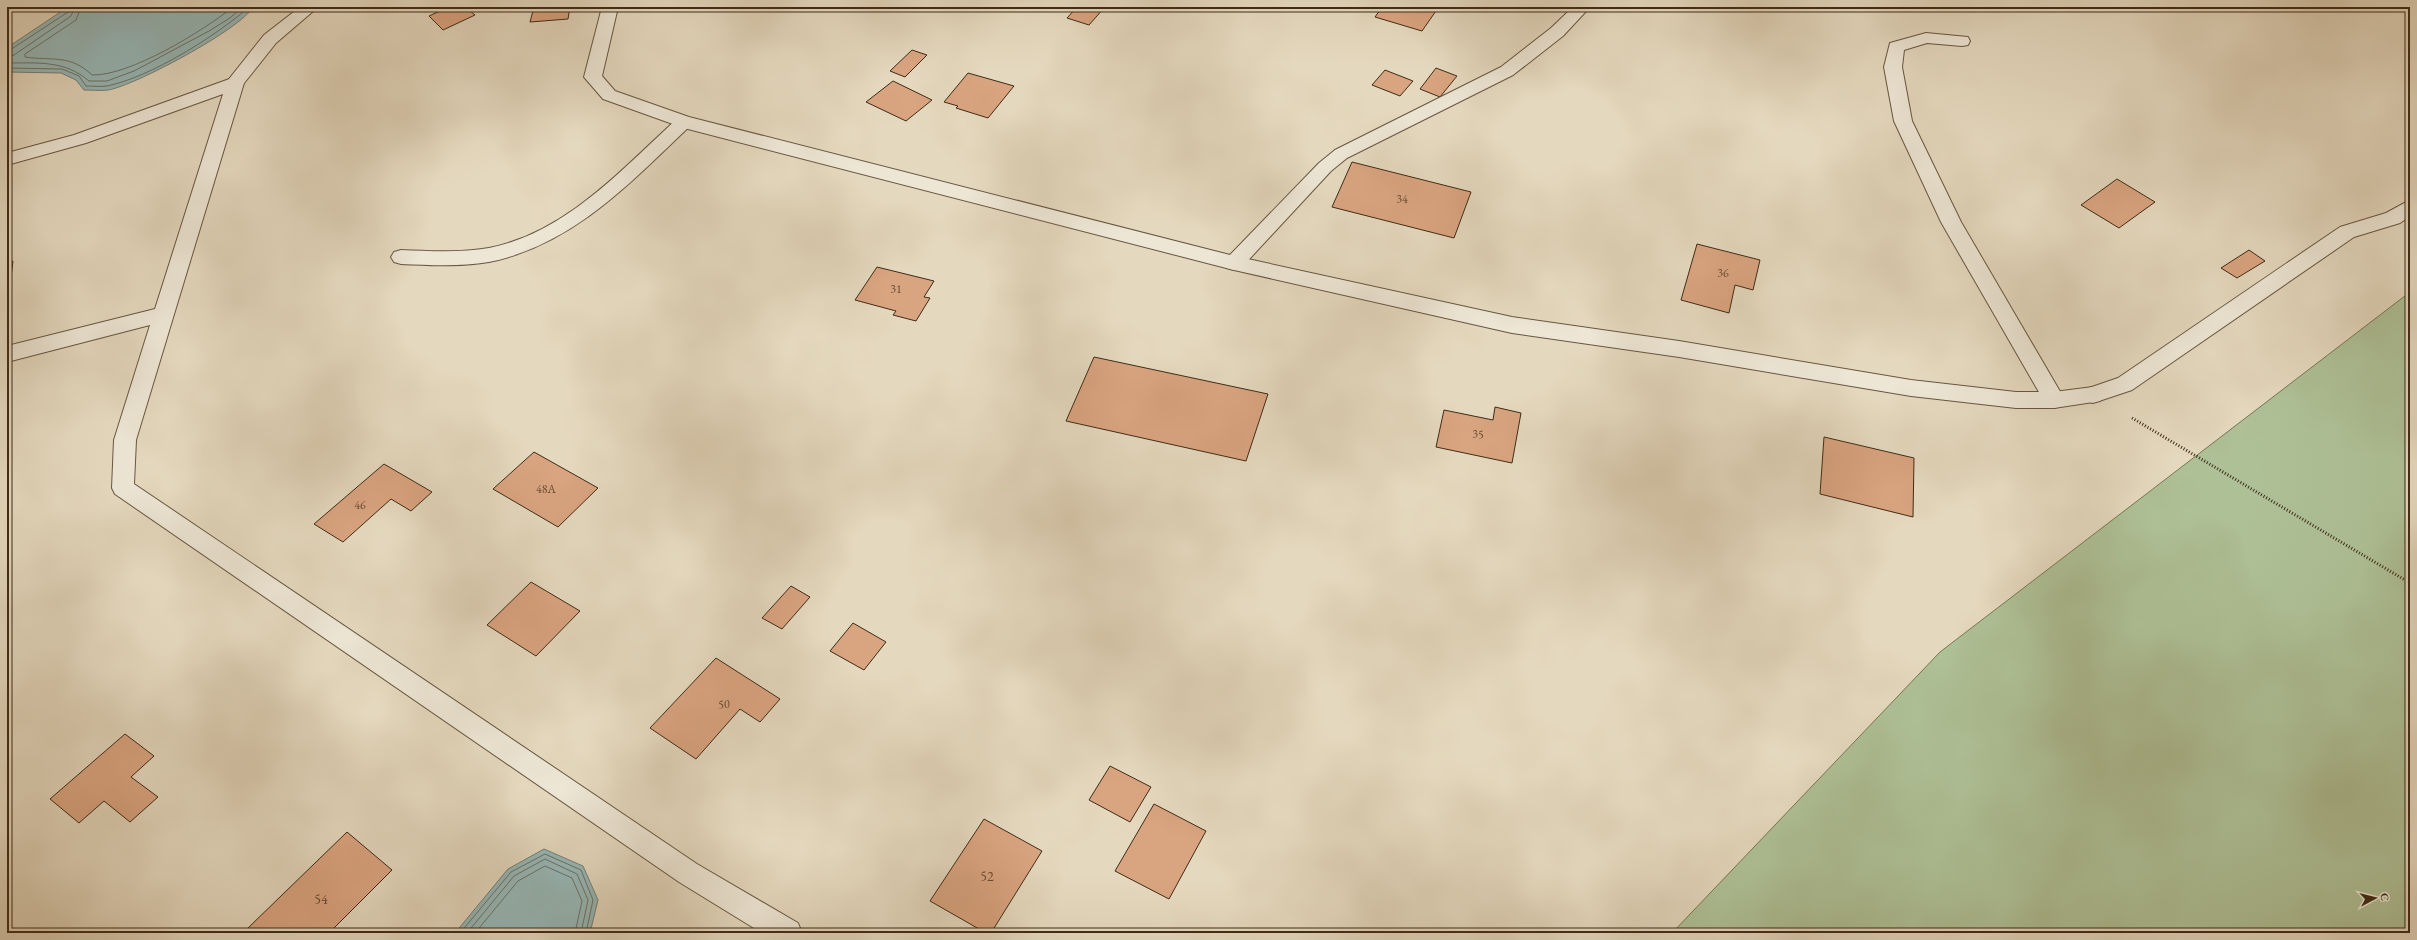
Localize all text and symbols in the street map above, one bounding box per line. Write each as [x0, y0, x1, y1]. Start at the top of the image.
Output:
house number: 34 [1396, 191, 1408, 207]
house number: 36 [1717, 265, 1729, 281]
house number: 31 [890, 281, 902, 297]
house number: 35 [1472, 426, 1484, 442]
house number: 48А [536, 481, 557, 497]
house number: 46 [354, 497, 366, 513]
house number: 50 [718, 696, 730, 712]
house number: 52 [980, 867, 994, 885]
north arrow [2355, 878, 2395, 918]
house number: 54 [314, 890, 328, 908]
text: С [2378, 892, 2392, 902]

